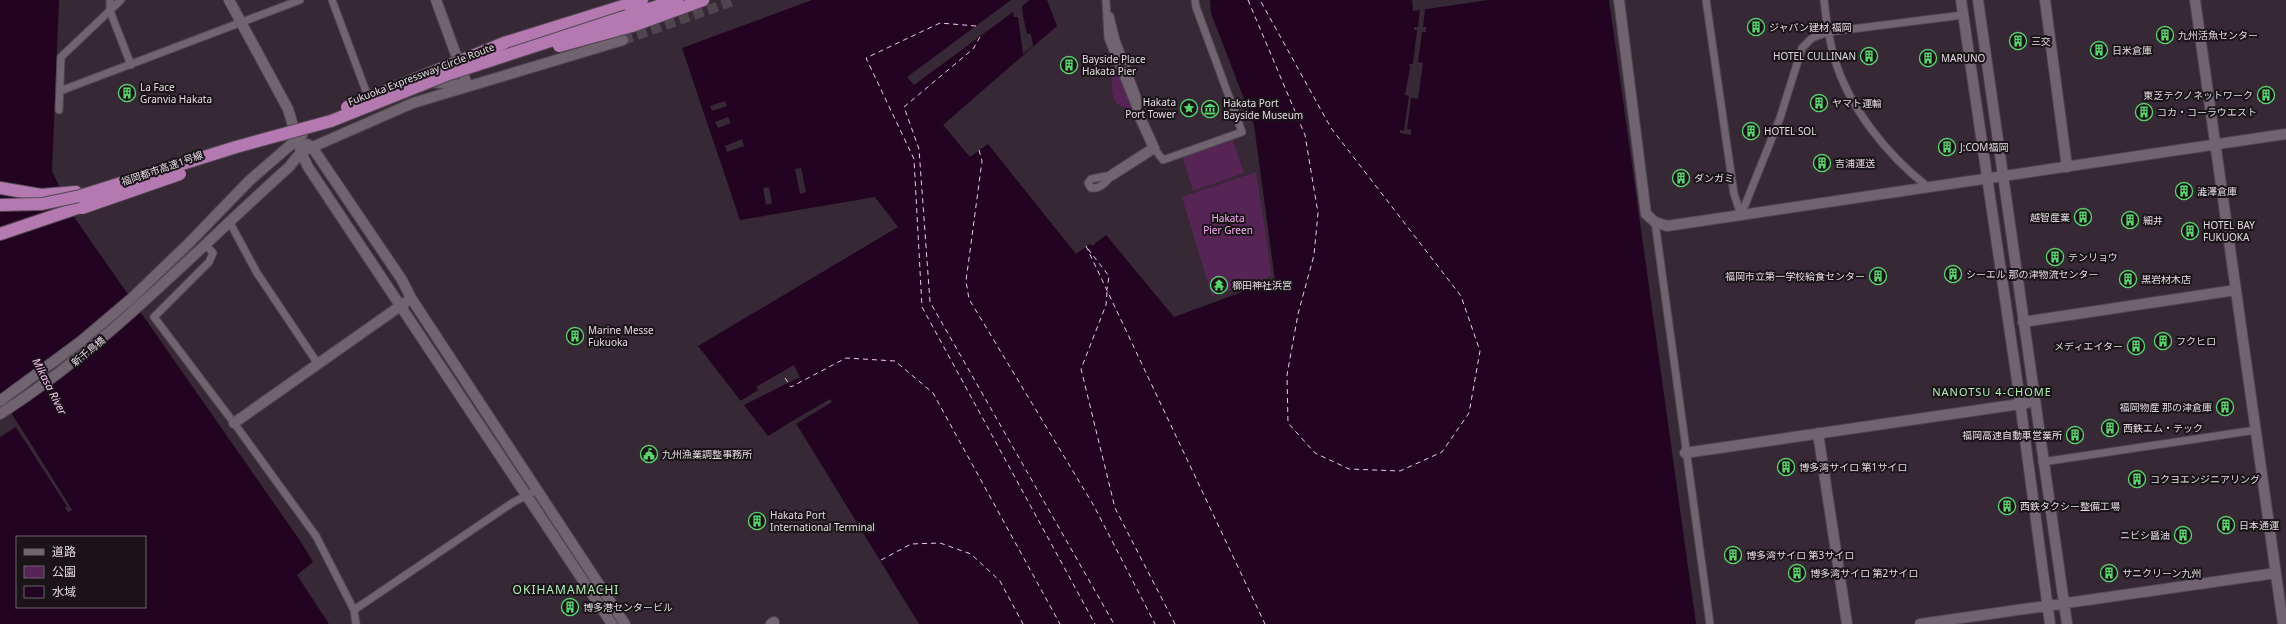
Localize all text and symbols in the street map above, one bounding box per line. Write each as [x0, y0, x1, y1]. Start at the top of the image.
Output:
building icon: ジャパン建材 福岡 [1746, 17, 1766, 37]
place label: ジャパン建材 福岡 [1769, 20, 1852, 34]
building icon: 九州活魚センター [2155, 25, 2175, 45]
place label: 九州活魚センター [2178, 28, 2258, 42]
building icon: 三交 [2008, 31, 2028, 51]
place label: 三交 [2031, 34, 2051, 48]
street label: Fukuoka Expressway Circle Route [346, 39, 497, 108]
building icon: 日米倉庫 [2089, 40, 2109, 60]
place label: 日米倉庫 [2112, 43, 2152, 57]
building icon: HOTEL CULLINAN [1859, 46, 1879, 66]
building icon: MARUNO [1918, 48, 1938, 68]
place label: HOTEL CULLINAN [1773, 49, 1856, 63]
place label: MARUNO [1941, 51, 1986, 65]
place label: Bayside Place Hakata Pier [1082, 52, 1146, 78]
building icon: Bayside Place Hakata Pier [1059, 55, 1079, 75]
place label: La Face Granvia Hakata [140, 80, 212, 106]
building icon: La Face Granvia Hakata [117, 83, 137, 103]
building icon: 東芝テクノネットワーク [2256, 85, 2276, 105]
place label: 東芝テクノネットワーク [2144, 88, 2253, 102]
building icon: ヤマト運輸 [1809, 93, 1829, 113]
place label: Hakata Port Tower [1125, 95, 1176, 121]
place label: Hakata Port Bayside Museum [1223, 96, 1303, 122]
place label: ヤマト運輸 [1832, 96, 1882, 110]
place icon: Hakata Port Tower [1179, 98, 1199, 118]
museum icon: Hakata Port Bayside Museum [1200, 99, 1220, 119]
building icon: コカ・コーラウエスト [2134, 102, 2154, 122]
place label: コカ・コーラウエスト [2157, 105, 2257, 119]
building icon: HOTEL SOL [1741, 121, 1761, 141]
place label: HOTEL SOL [1764, 124, 1816, 138]
building icon: J:COM福岡 [1937, 137, 1957, 157]
place label: J:COM福岡 [1959, 140, 2008, 154]
street label: 福岡都市高速1号線 [119, 147, 205, 189]
building icon: 吉浦運送 [1812, 153, 1832, 173]
place label: 吉浦運送 [1835, 156, 1875, 170]
building icon: ダンガミ [1671, 168, 1691, 188]
place label: ダンガミ [1694, 171, 1734, 185]
building icon: 澁澤倉庫 [2174, 181, 2194, 201]
place label: 澁澤倉庫 [2197, 184, 2237, 198]
building icon: 越智産業 [2073, 207, 2093, 227]
place label: 越智産業 [2030, 210, 2070, 224]
building icon: 細井 [2120, 210, 2140, 230]
park label: Hakata Pier Green [1203, 211, 1253, 237]
place label: 細井 [2143, 213, 2163, 227]
place label: HOTEL BAY FUKUOKA [2203, 218, 2255, 244]
building icon: HOTEL BAY FUKUOKA [2180, 221, 2200, 241]
building icon: テンリョウ [2045, 247, 2065, 267]
place label: テンリョウ [2068, 250, 2118, 264]
building icon: シーエル 那の津物流センター [1943, 264, 1963, 284]
building icon: 福岡市立第一学校給食センター [1868, 266, 1888, 286]
place label: シーエル 那の津物流センター [1966, 267, 2099, 281]
place label: 福岡市立第一学校給食センター [1725, 269, 1865, 283]
building icon: 黒岩材木店 [2118, 269, 2138, 289]
place label: 黒岩材木店 [2141, 272, 2191, 286]
temple icon: 櫛田神社浜宮 [1209, 275, 1229, 295]
place label: 櫛田神社浜宮 [1232, 278, 1292, 292]
place label: Marine Messe Fukuoka [588, 323, 654, 349]
building icon: Marine Messe Fukuoka [565, 326, 585, 346]
building icon: フクヒロ [2153, 331, 2173, 351]
street label: 新千鳥橋 [68, 333, 108, 369]
place label: フクヒロ [2176, 334, 2216, 348]
building icon: メディエイター [2126, 336, 2146, 356]
place label: メディエイター [2054, 339, 2123, 353]
water label: Mikasa River [29, 355, 71, 417]
district label: NANOTSU 4-CHOME [1932, 384, 2052, 399]
building icon: 福岡物産 那の津倉庫 [2215, 397, 2235, 417]
place label: 福岡物産 那の津倉庫 [2119, 400, 2212, 414]
building icon: 西鉄エム・テック [2100, 418, 2120, 438]
place label: 西鉄エム・テック [2123, 421, 2203, 435]
building icon: 福岡高速自動車営業所 [2065, 425, 2085, 445]
place label: 福岡高速自動車営業所 [1962, 428, 2062, 442]
public building icon: 九州漁業調整事務所 [639, 444, 659, 464]
place label: 九州漁業調整事務所 [662, 447, 752, 461]
building icon: 博多湾サイロ 第1サイロ [1776, 457, 1796, 477]
place label: 博多湾サイロ 第1サイロ [1799, 460, 1907, 474]
building icon: コクヨエンジニアリング [2127, 469, 2147, 489]
place label: コクヨエンジニアリング [2150, 472, 2260, 486]
building icon: 西鉄タクシー整備工場 [1997, 496, 2017, 516]
place label: 西鉄タクシー整備工場 [2020, 499, 2120, 513]
place label: Hakata Port International Terminal [770, 508, 875, 534]
building icon: Hakata Port International Terminal [747, 511, 767, 531]
building icon: 日本通運 [2216, 515, 2236, 535]
place label: 日本通運 [2239, 518, 2279, 532]
building icon: ニビシ醤油 [2173, 525, 2193, 545]
place label: ニビシ醤油 [2120, 528, 2170, 542]
legend [16, 536, 146, 608]
text: 道路 [52, 543, 76, 560]
building icon: 博多湾サイロ 第3サイロ [1723, 545, 1743, 565]
place label: 博多湾サイロ 第3サイロ [1746, 548, 1854, 562]
text: 公園 [52, 563, 76, 580]
building icon: 博多湾サイロ 第2サイロ [1787, 563, 1807, 583]
building icon: サニクリーン九州 [2099, 563, 2119, 583]
place label: 博多湾サイロ 第2サイロ [1810, 566, 1918, 580]
place label: サニクリーン九州 [2122, 566, 2202, 580]
district label: OKIHAMAMACHI [513, 581, 619, 598]
text: 水域 [52, 583, 76, 600]
building icon: 博多港センタービル [560, 597, 580, 617]
place label: 博多港センタービル [583, 600, 673, 614]

